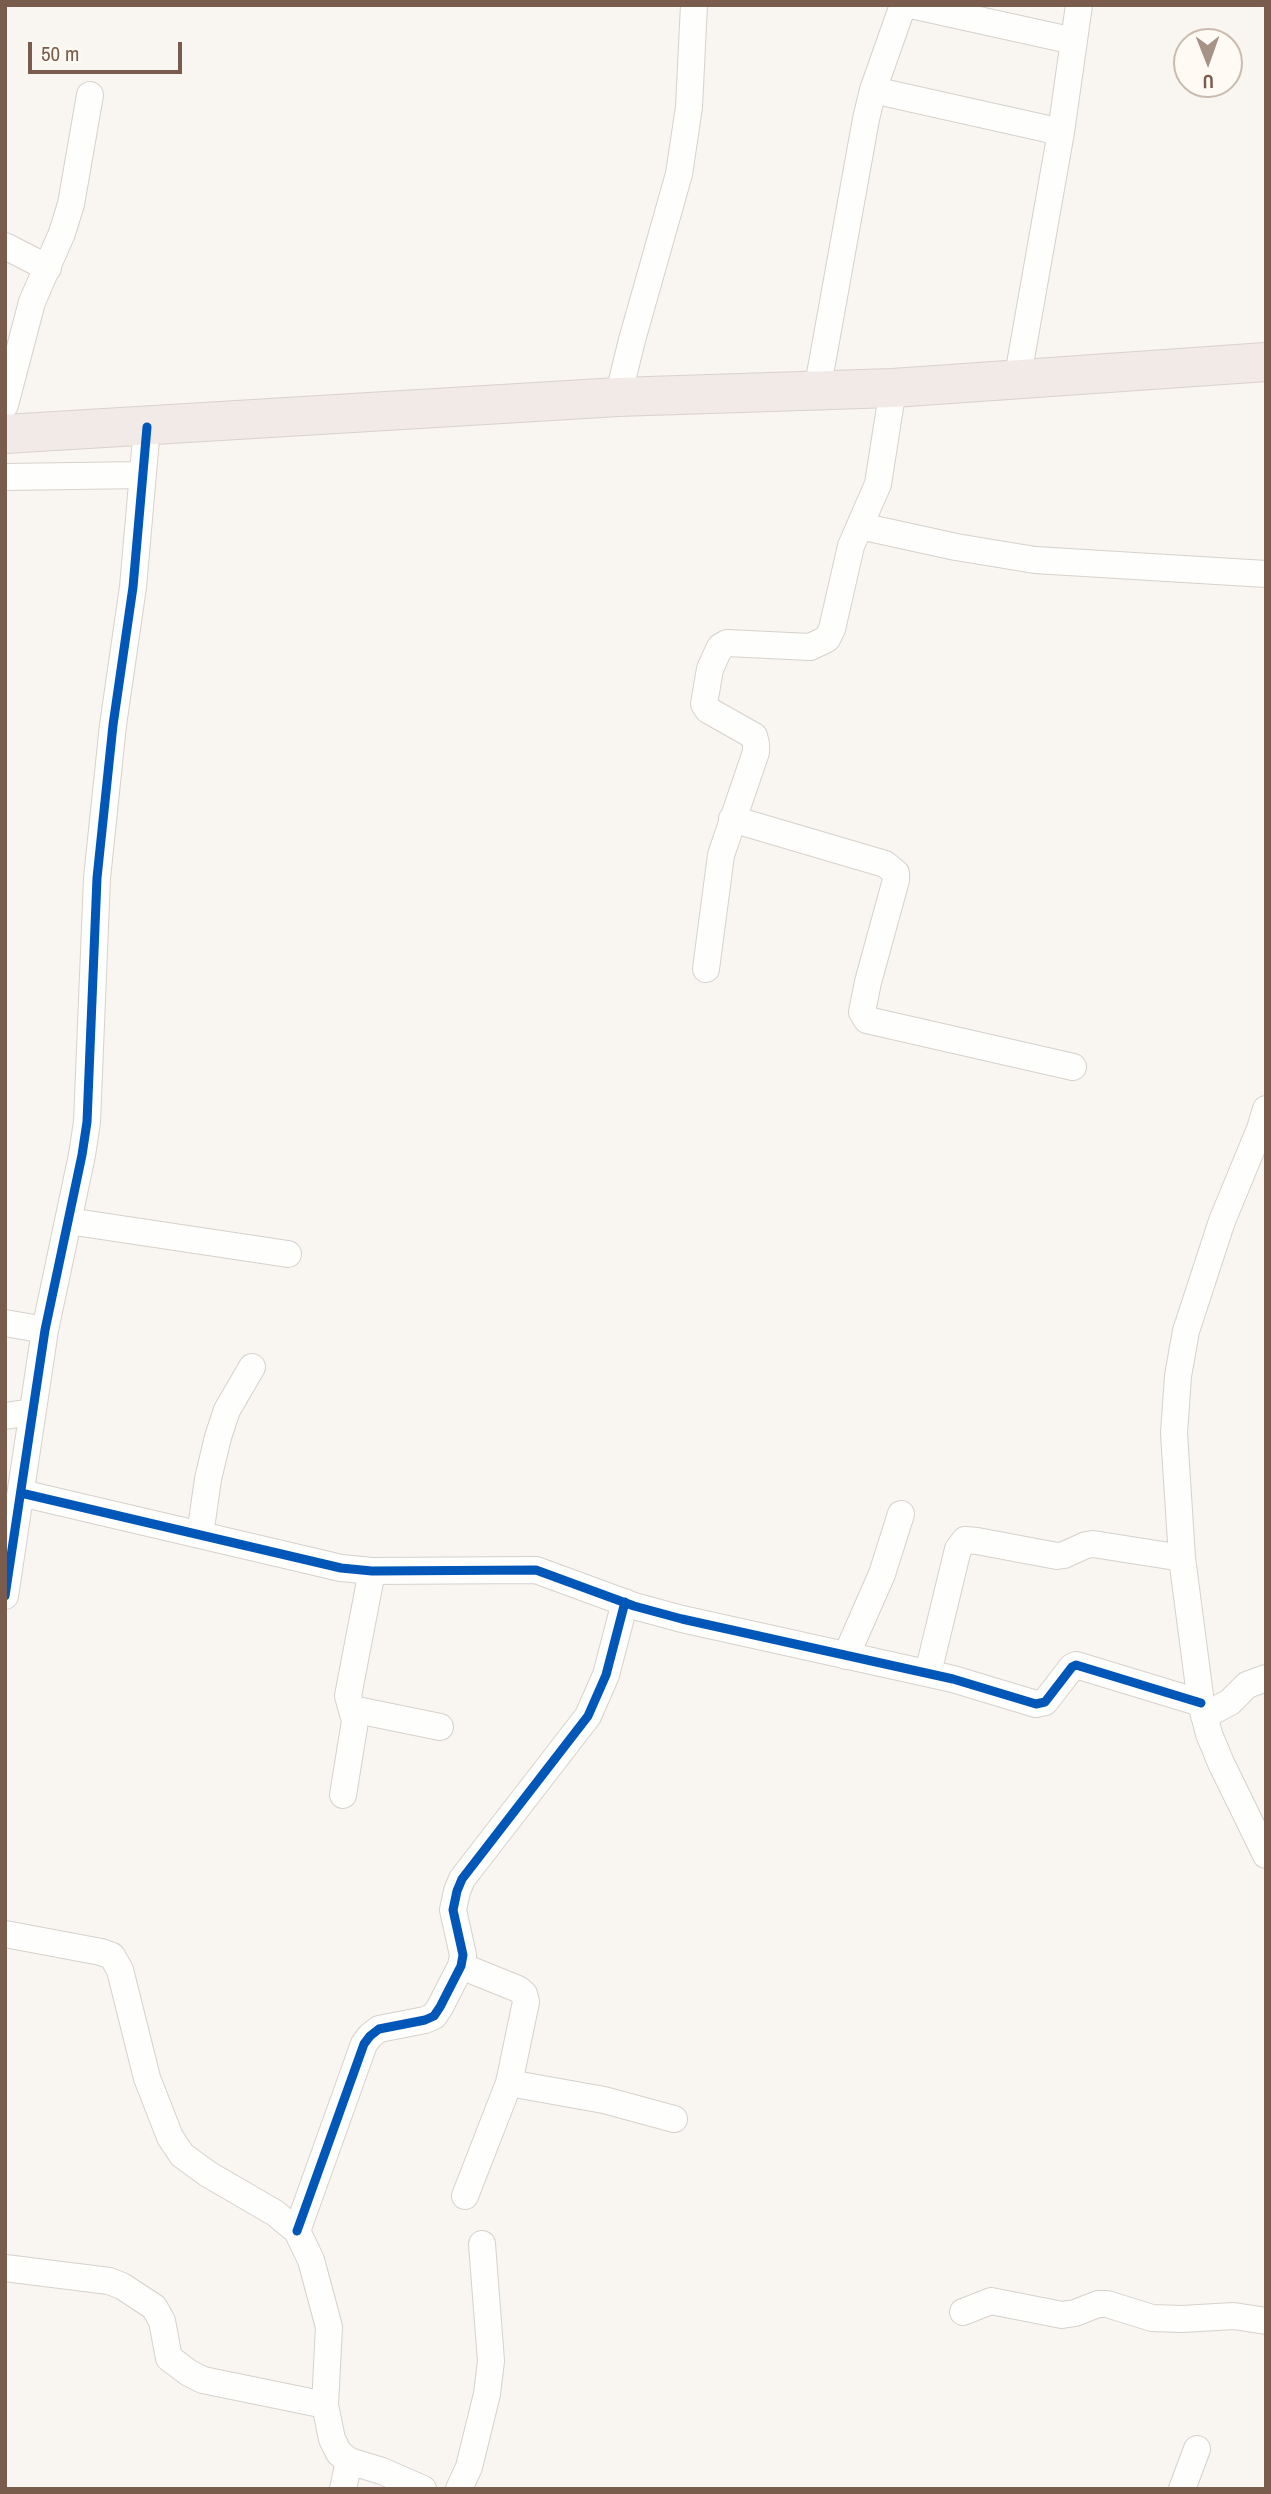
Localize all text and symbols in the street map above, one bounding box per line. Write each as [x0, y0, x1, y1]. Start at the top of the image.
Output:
scale bar [32, 28, 186, 72]
north arrow [1173, 28, 1243, 98]
text: 50 m [41, 39, 79, 68]
text: U [1202, 69, 1214, 95]

